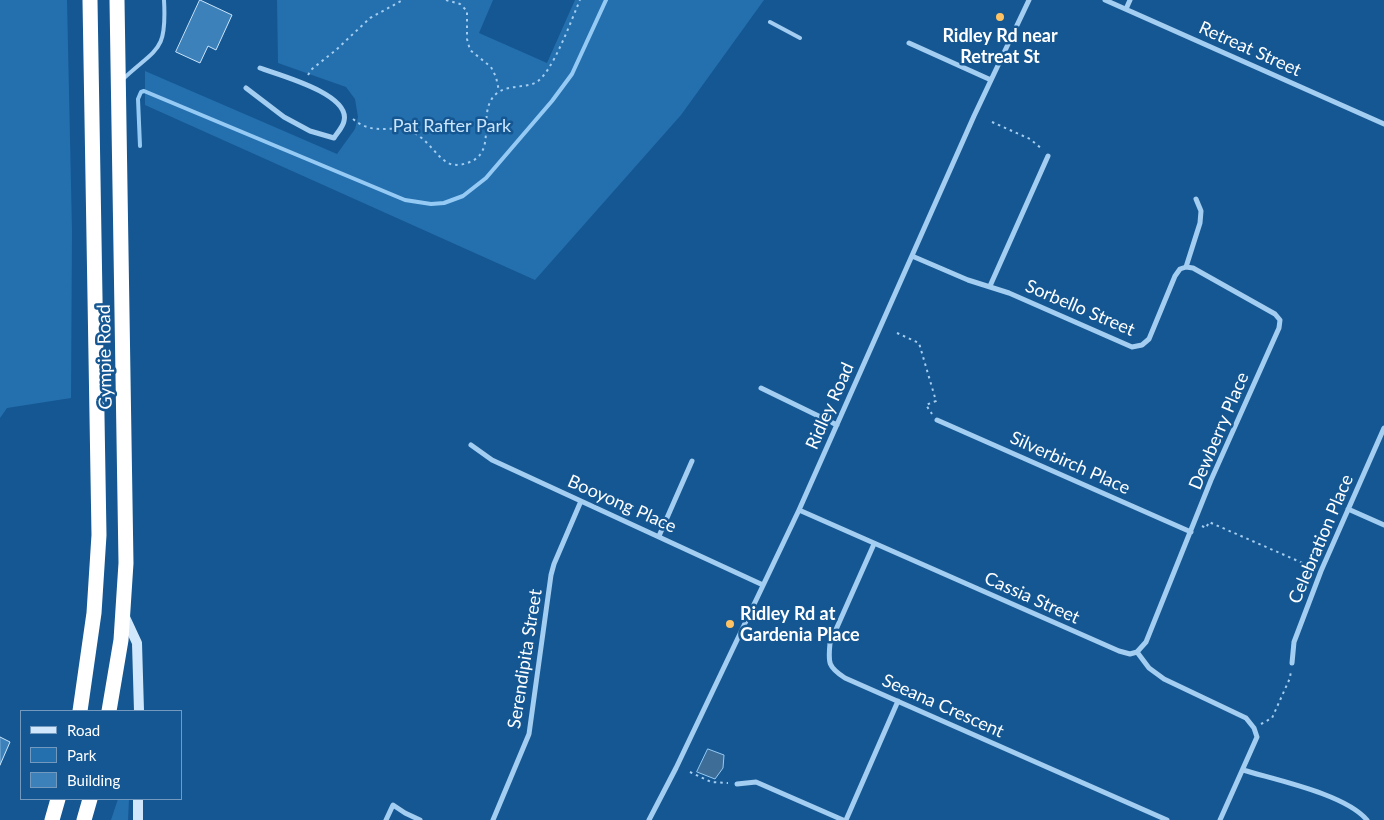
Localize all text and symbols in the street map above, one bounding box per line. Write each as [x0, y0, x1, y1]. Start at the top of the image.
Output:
marker: Ridley Rd near Retreat St [994, 11, 1006, 23]
street label: Retreat Street [1196, 17, 1304, 81]
place label: Ridley Rd near Retreat St [942, 25, 1058, 68]
park label: Pat Rafter Park [393, 115, 511, 137]
street label: Sorbello Street [1022, 275, 1138, 341]
street label: Gympie Road [93, 304, 117, 410]
street label: Ridley Road [801, 359, 859, 453]
street label: Dewberry Place [1185, 369, 1253, 493]
street label: Silverbirch Place [1007, 427, 1133, 499]
street label: Booyong Place [564, 470, 680, 538]
street label: Celebration Place [1284, 471, 1358, 607]
street label: Cassia Street [981, 567, 1083, 629]
street label: Serendipita Street [503, 588, 547, 730]
place label: Ridley Rd at Gardenia Place [740, 603, 860, 646]
marker: Ridley Rd at Gardenia Place [724, 618, 736, 630]
street label: Seeana Crescent [879, 669, 1007, 743]
legend [20, 710, 182, 800]
text: Road [67, 721, 100, 739]
text: Park [67, 746, 96, 764]
text: Building [67, 771, 120, 789]

